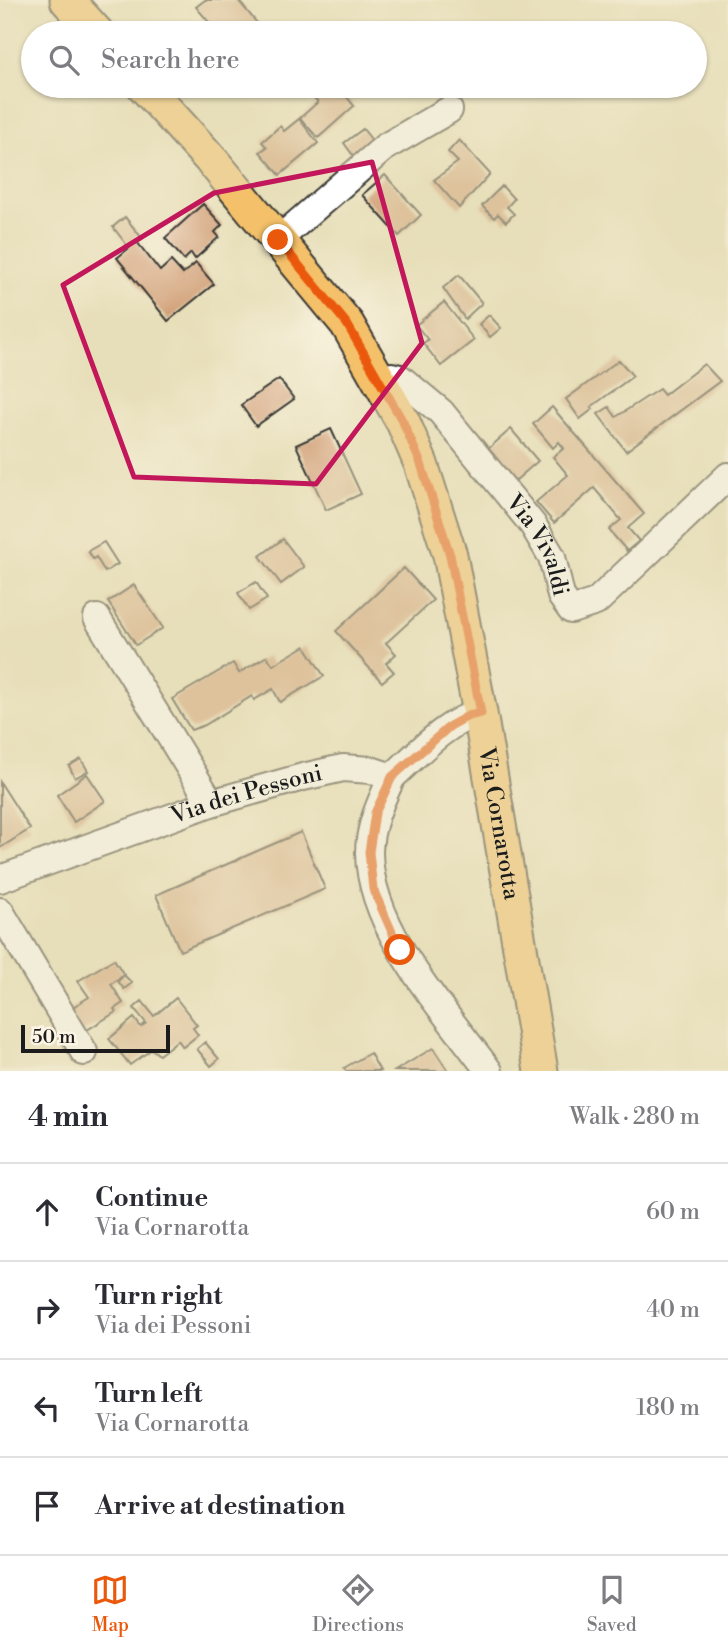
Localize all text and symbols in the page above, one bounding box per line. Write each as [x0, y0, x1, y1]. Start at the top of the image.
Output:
search box [21, 21, 707, 98]
icon: search [45, 41, 83, 79]
text: Search here [101, 44, 240, 76]
route end [262, 224, 293, 255]
street label: Via Vivaldi [499, 488, 575, 599]
street label: Via Cornarotta [472, 744, 526, 902]
street label: Via dei Pessoni [166, 759, 325, 831]
route start [384, 934, 415, 965]
scale bar [21, 1022, 170, 1054]
text: 50 m [32, 1025, 76, 1049]
text: 4 min [28, 1098, 108, 1136]
text: Walk · 280 m [570, 1103, 700, 1131]
text: Continue [95, 1182, 208, 1214]
icon: ahead [28, 1193, 66, 1231]
text: 60 m [646, 1198, 700, 1226]
text: Via Cornarotta [95, 1214, 249, 1242]
text: Turn right [95, 1280, 223, 1312]
icon: right [28, 1291, 66, 1329]
text: 40 m [646, 1296, 700, 1324]
text: Via dei Pessoni [95, 1312, 251, 1340]
text: Turn left [95, 1378, 203, 1410]
icon: left [28, 1389, 66, 1427]
text: 180 m [636, 1394, 700, 1422]
text: Via Cornarotta [95, 1410, 249, 1438]
icon: arrive [28, 1487, 66, 1525]
text: Arrive at destination [95, 1490, 345, 1522]
tab: Map [91, 1571, 129, 1637]
tab: Directions [312, 1571, 404, 1637]
tab: Saved [587, 1571, 637, 1637]

